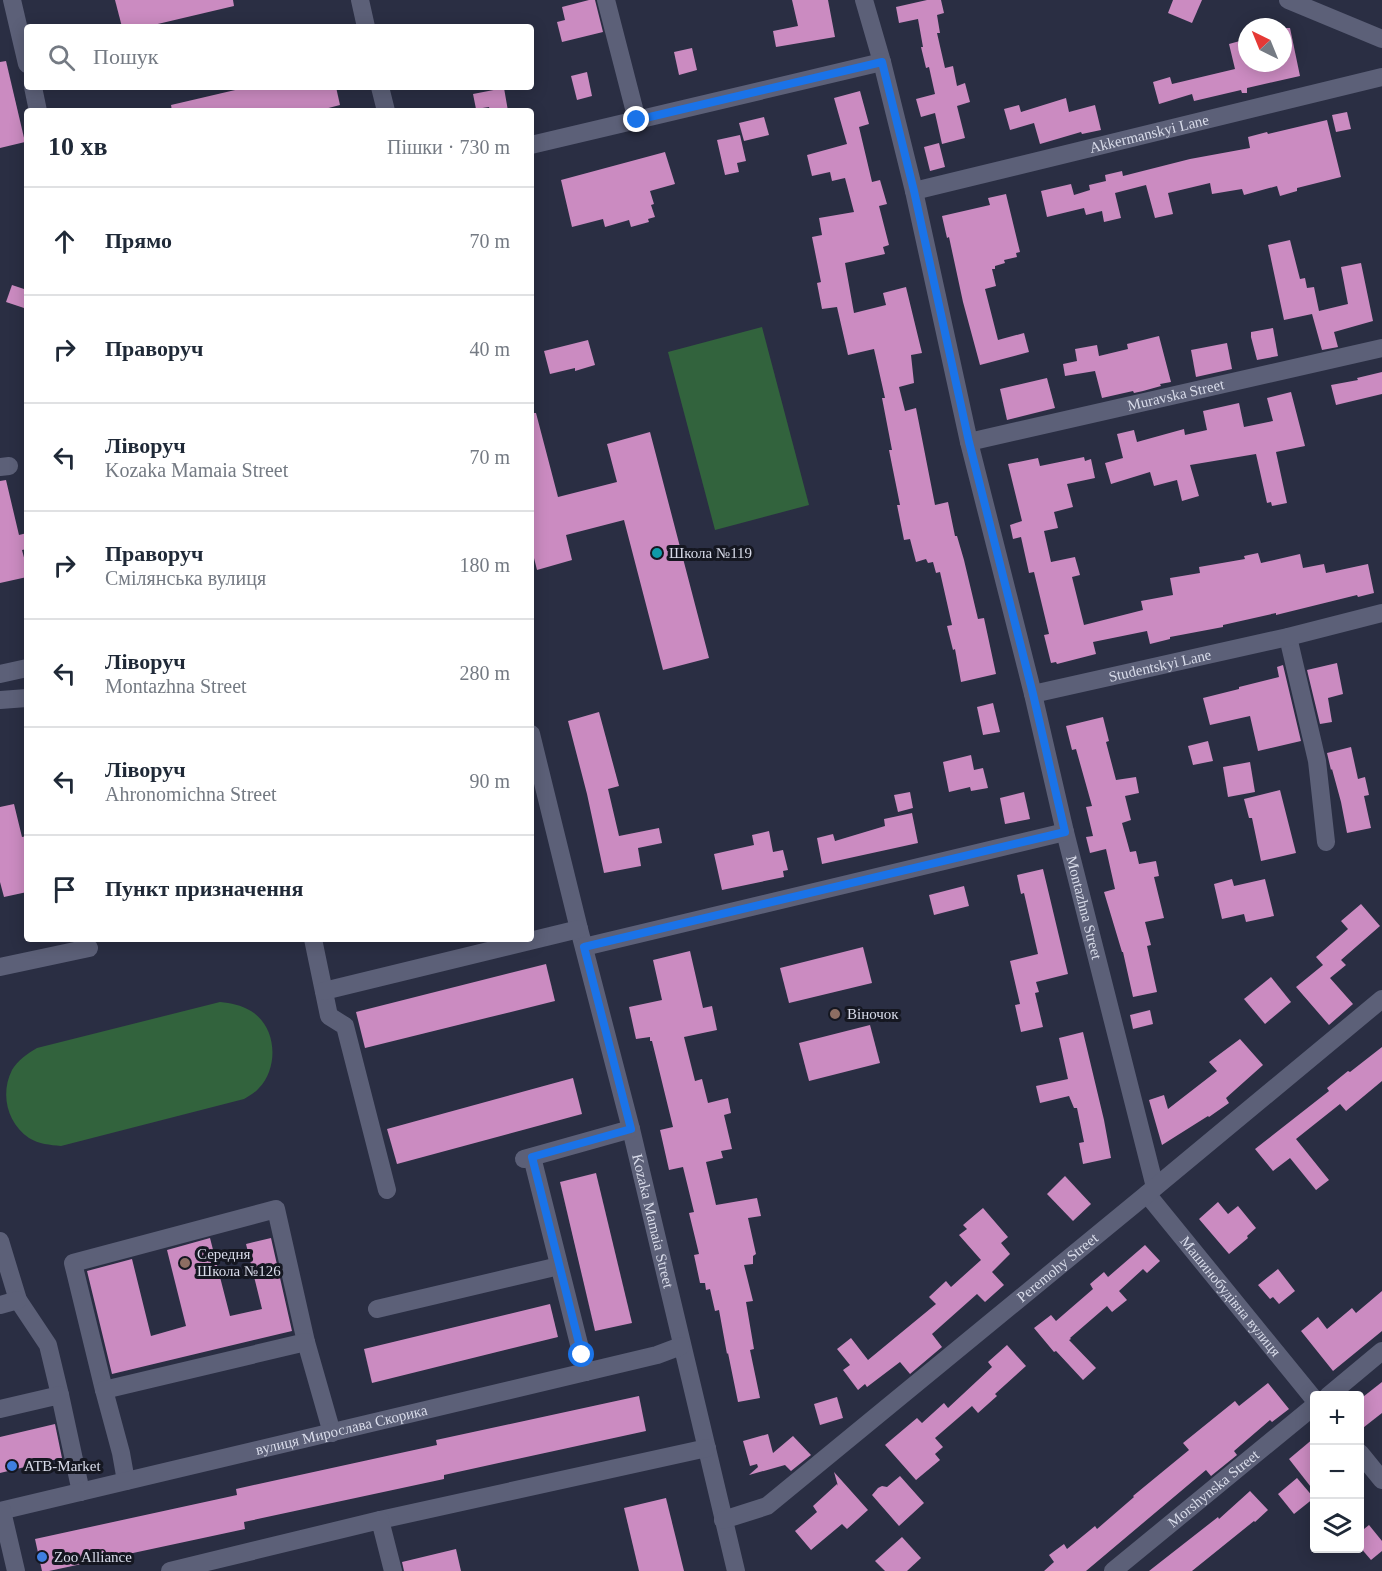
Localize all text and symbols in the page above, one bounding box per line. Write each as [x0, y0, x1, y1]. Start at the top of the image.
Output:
north arrow [1238, 18, 1292, 72]
search box [24, 24, 534, 90]
icon: search [45, 41, 78, 74]
text: Пошук [93, 44, 159, 69]
route end [623, 106, 649, 132]
street label: Akkermanskyi Lane [1088, 111, 1211, 156]
text: 10 хв [48, 132, 108, 161]
text: Пішки · 730 m [387, 136, 510, 158]
icon: ahead [48, 225, 81, 258]
text: Прямо [105, 228, 172, 253]
text: 70 m [469, 230, 510, 252]
icon: right [48, 333, 81, 366]
text: Праворуч [105, 336, 203, 361]
text: 40 m [469, 338, 510, 360]
street label: Muravska Street [1126, 376, 1226, 414]
text: Ліворуч [105, 433, 186, 458]
icon: left [48, 441, 81, 474]
text: 70 m [469, 446, 510, 468]
text: Kozaka Mamaia Street [105, 459, 288, 481]
text: Праворуч [105, 541, 203, 566]
place label: Школа №119 [669, 545, 752, 561]
marker: Школа №119 [650, 546, 664, 560]
icon: right [48, 549, 81, 582]
text: 180 m [459, 554, 510, 576]
text: Смілянська вулиця [105, 567, 266, 589]
street label: Studentskyi Lane [1107, 646, 1213, 685]
text: Ліворуч [105, 649, 186, 674]
icon: left [48, 657, 81, 690]
text: 280 m [459, 662, 510, 684]
text: Montazhna Street [105, 675, 247, 697]
text: Ліворуч [105, 757, 186, 782]
icon: left [48, 765, 81, 798]
text: 90 m [469, 770, 510, 792]
text: Ahronomichna Street [105, 783, 277, 805]
street label: Montazhna Street [1063, 854, 1105, 962]
icon: arrive [48, 873, 81, 906]
text: Пункт призначення [105, 876, 303, 901]
place label: Віночок [847, 1006, 899, 1022]
marker: Віночок [828, 1007, 842, 1021]
street label: Kozaka Mamaia Street [629, 1152, 677, 1291]
street label: Peremohy Street [1014, 1229, 1102, 1305]
street label: Машинобудівна вулиця [1177, 1233, 1284, 1360]
place label: Середня Школа №126 [197, 1246, 281, 1279]
marker: Середня Школа №126 [178, 1256, 192, 1270]
route start [568, 1341, 594, 1367]
map controls [1310, 1391, 1364, 1553]
button: + [1310, 1391, 1364, 1445]
street label: вулиця Мирослава Скорика [254, 1402, 429, 1458]
button: − [1310, 1445, 1364, 1499]
street label: Morshynska Street [1165, 1446, 1263, 1531]
place label: ATB-Market [24, 1458, 101, 1474]
marker: ATB-Market [5, 1459, 19, 1473]
button: layers [1310, 1499, 1364, 1553]
place label: Zoo Alliance [54, 1549, 132, 1565]
marker: Zoo Alliance [35, 1550, 49, 1564]

